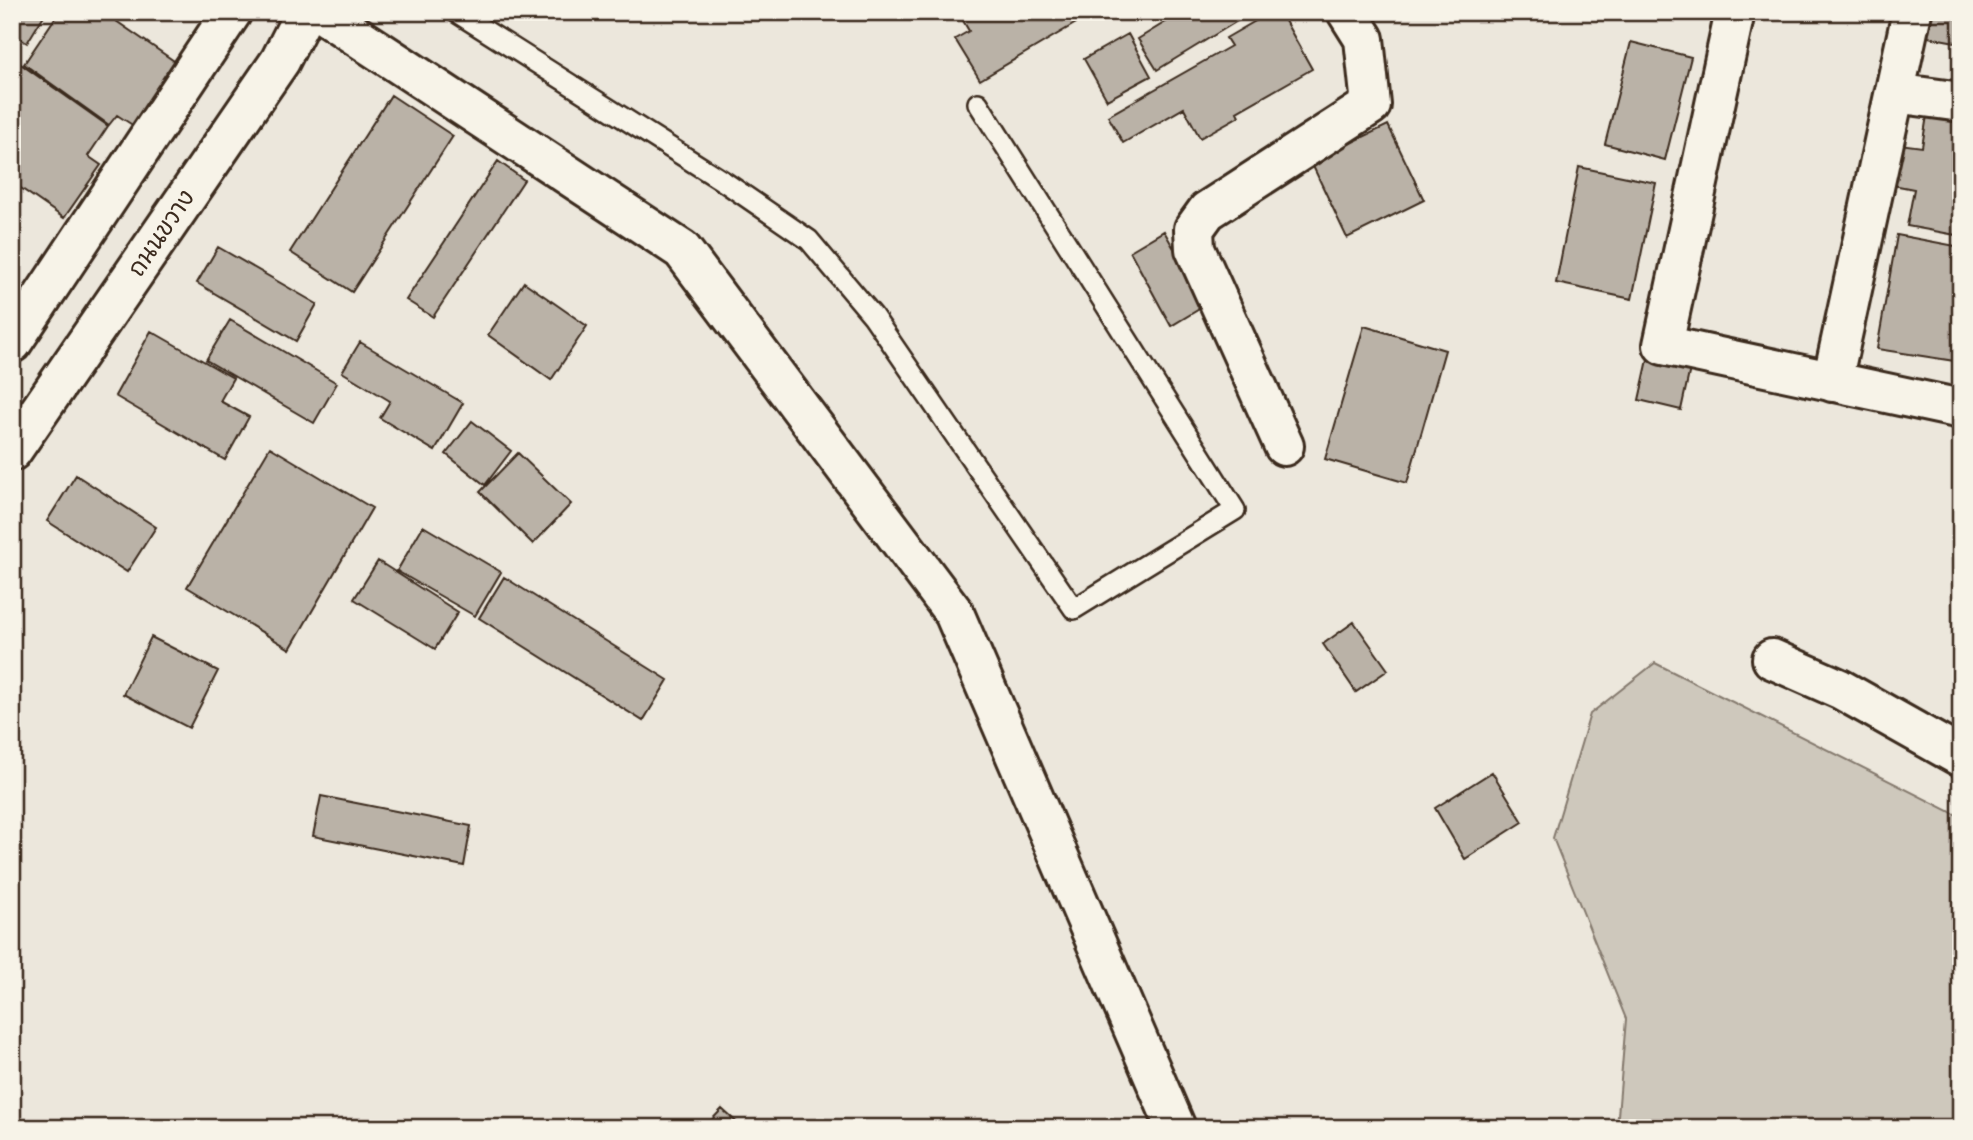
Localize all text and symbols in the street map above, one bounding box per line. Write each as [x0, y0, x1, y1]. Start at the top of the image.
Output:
street label: ถนนขวาง [122, 184, 205, 285]

